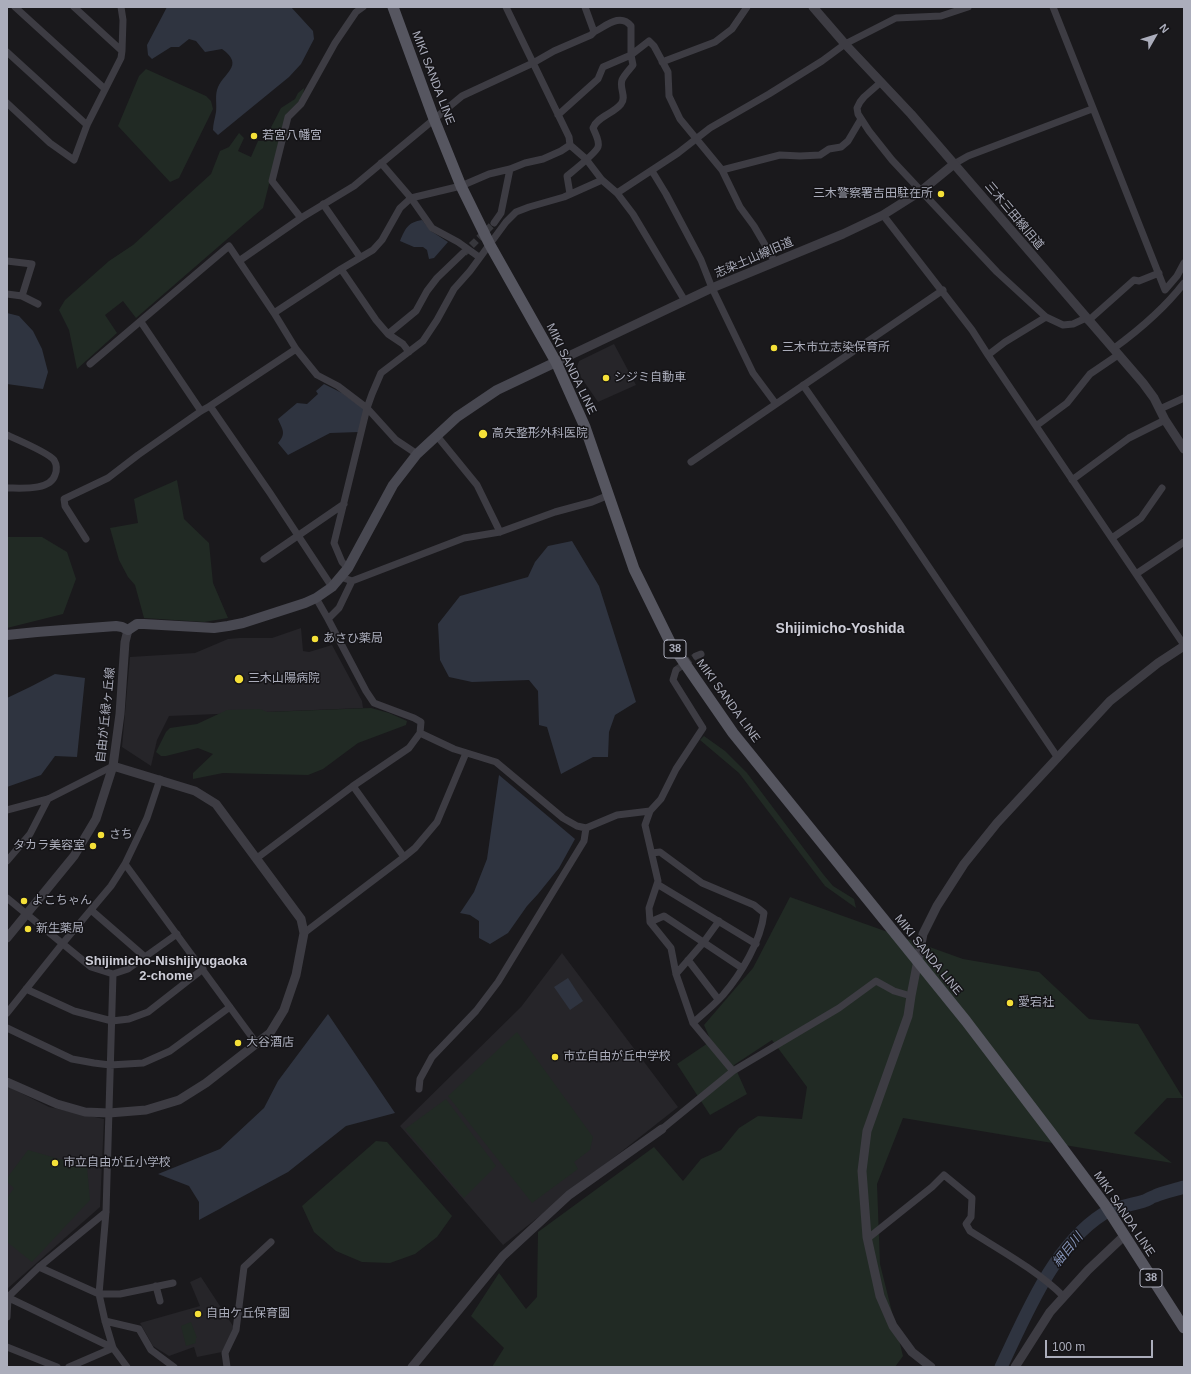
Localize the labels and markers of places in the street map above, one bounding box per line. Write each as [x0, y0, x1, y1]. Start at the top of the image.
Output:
place label: 若宮八幡宮 [262, 129, 322, 143]
marker: 若宮八幡宮 [249, 131, 259, 141]
place label: 三木警察署吉田駐在所 [813, 187, 933, 201]
marker: 三木警察署吉田駐在所 [936, 189, 946, 199]
place label: 三木市立志染保育所 [782, 341, 890, 355]
marker: 三木市立志染保育所 [769, 343, 779, 353]
place label: シジミ自動車 [614, 371, 686, 385]
marker: シジミ自動車 [601, 373, 611, 383]
place label: 高矢整形外科医院 [492, 427, 588, 441]
marker: 高矢整形外科医院 [477, 428, 489, 440]
place label: あさひ薬局 [323, 632, 383, 646]
marker: あさひ薬局 [310, 634, 320, 644]
place label: 三木山陽病院 [248, 672, 320, 686]
marker: 三木山陽病院 [233, 673, 245, 685]
place label: さち [109, 828, 133, 842]
marker: さち [96, 830, 106, 840]
place label: タカラ美容室 [13, 839, 85, 853]
marker: タカラ美容室 [88, 841, 98, 851]
place label: よこちゃん [32, 894, 92, 908]
marker: よこちゃん [19, 896, 29, 906]
place label: 新生薬局 [36, 922, 84, 936]
marker: 新生薬局 [23, 924, 33, 934]
place label: 愛宕社 [1018, 996, 1054, 1010]
marker: 愛宕社 [1005, 998, 1015, 1008]
place label: 大谷酒店 [246, 1036, 294, 1050]
marker: 大谷酒店 [233, 1038, 243, 1048]
place label: 市立自由が丘中学校 [563, 1050, 671, 1064]
marker: 市立自由が丘中学校 [550, 1052, 560, 1062]
place label: 市立自由が丘小学校 [63, 1156, 171, 1170]
marker: 市立自由が丘小学校 [50, 1158, 60, 1168]
place label: 自由ケ丘保育園 [206, 1307, 290, 1321]
marker: 自由ケ丘保育園 [193, 1309, 203, 1319]

